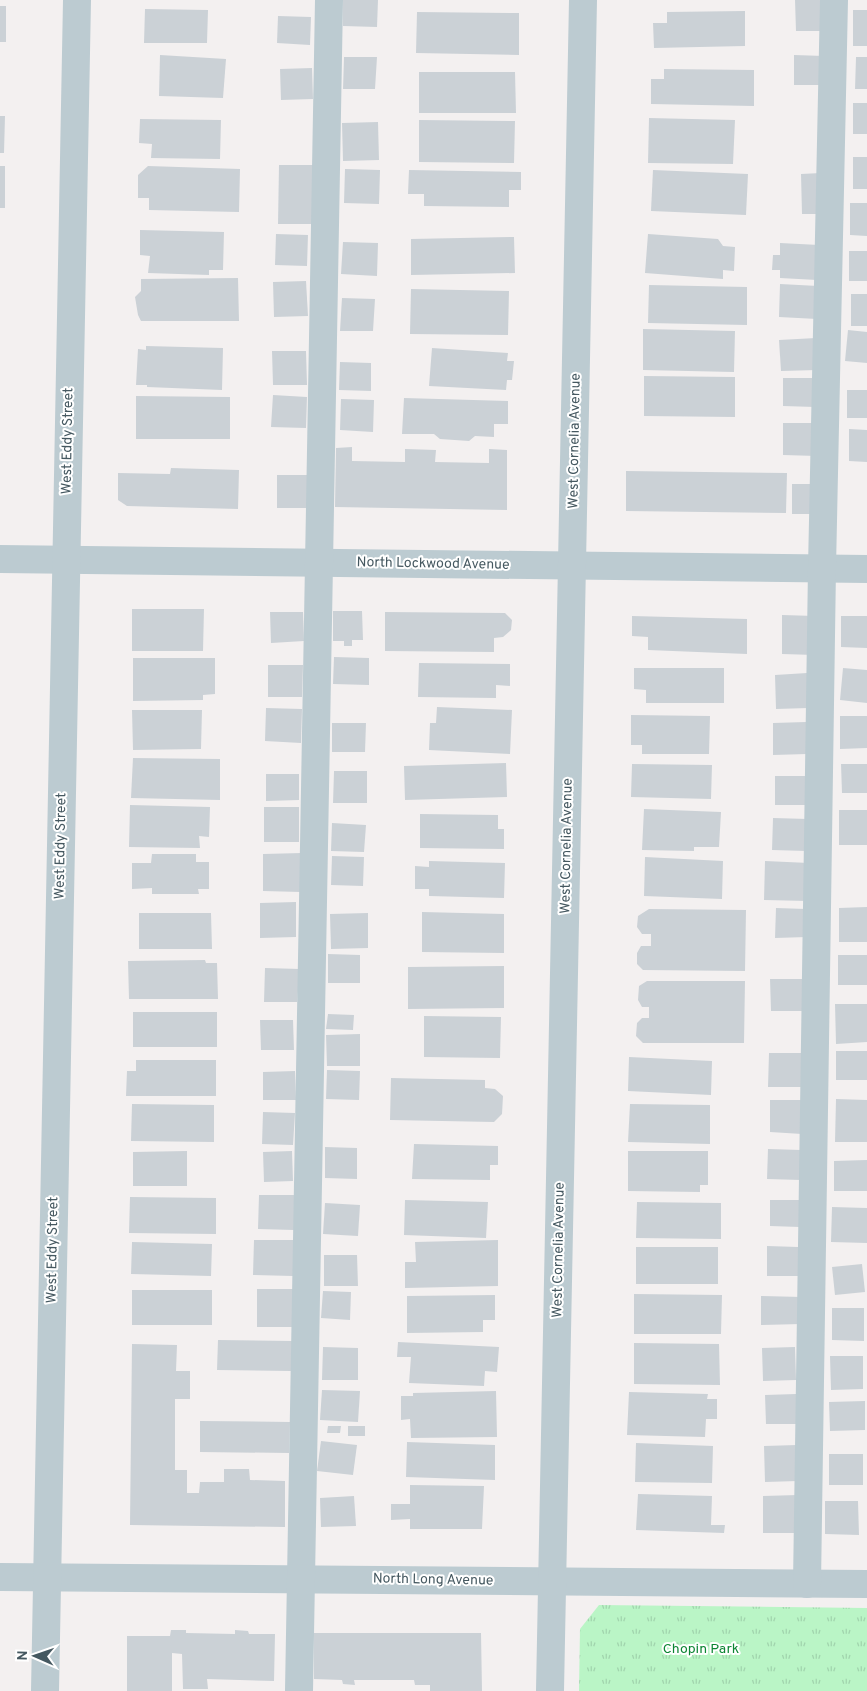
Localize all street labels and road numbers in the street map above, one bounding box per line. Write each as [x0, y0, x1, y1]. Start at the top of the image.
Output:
street label: West Cornelia Avenue [565, 373, 585, 509]
street label: West Eddy Street [59, 387, 77, 495]
street label: North Lockwood Avenue [356, 554, 510, 574]
street label: West Cornelia Avenue [557, 778, 577, 914]
street label: West Eddy Street [52, 792, 70, 900]
street label: West Cornelia Avenue [549, 1182, 569, 1318]
street label: West Eddy Street [44, 1196, 62, 1304]
street label: North Long Avenue [373, 1570, 493, 1590]

